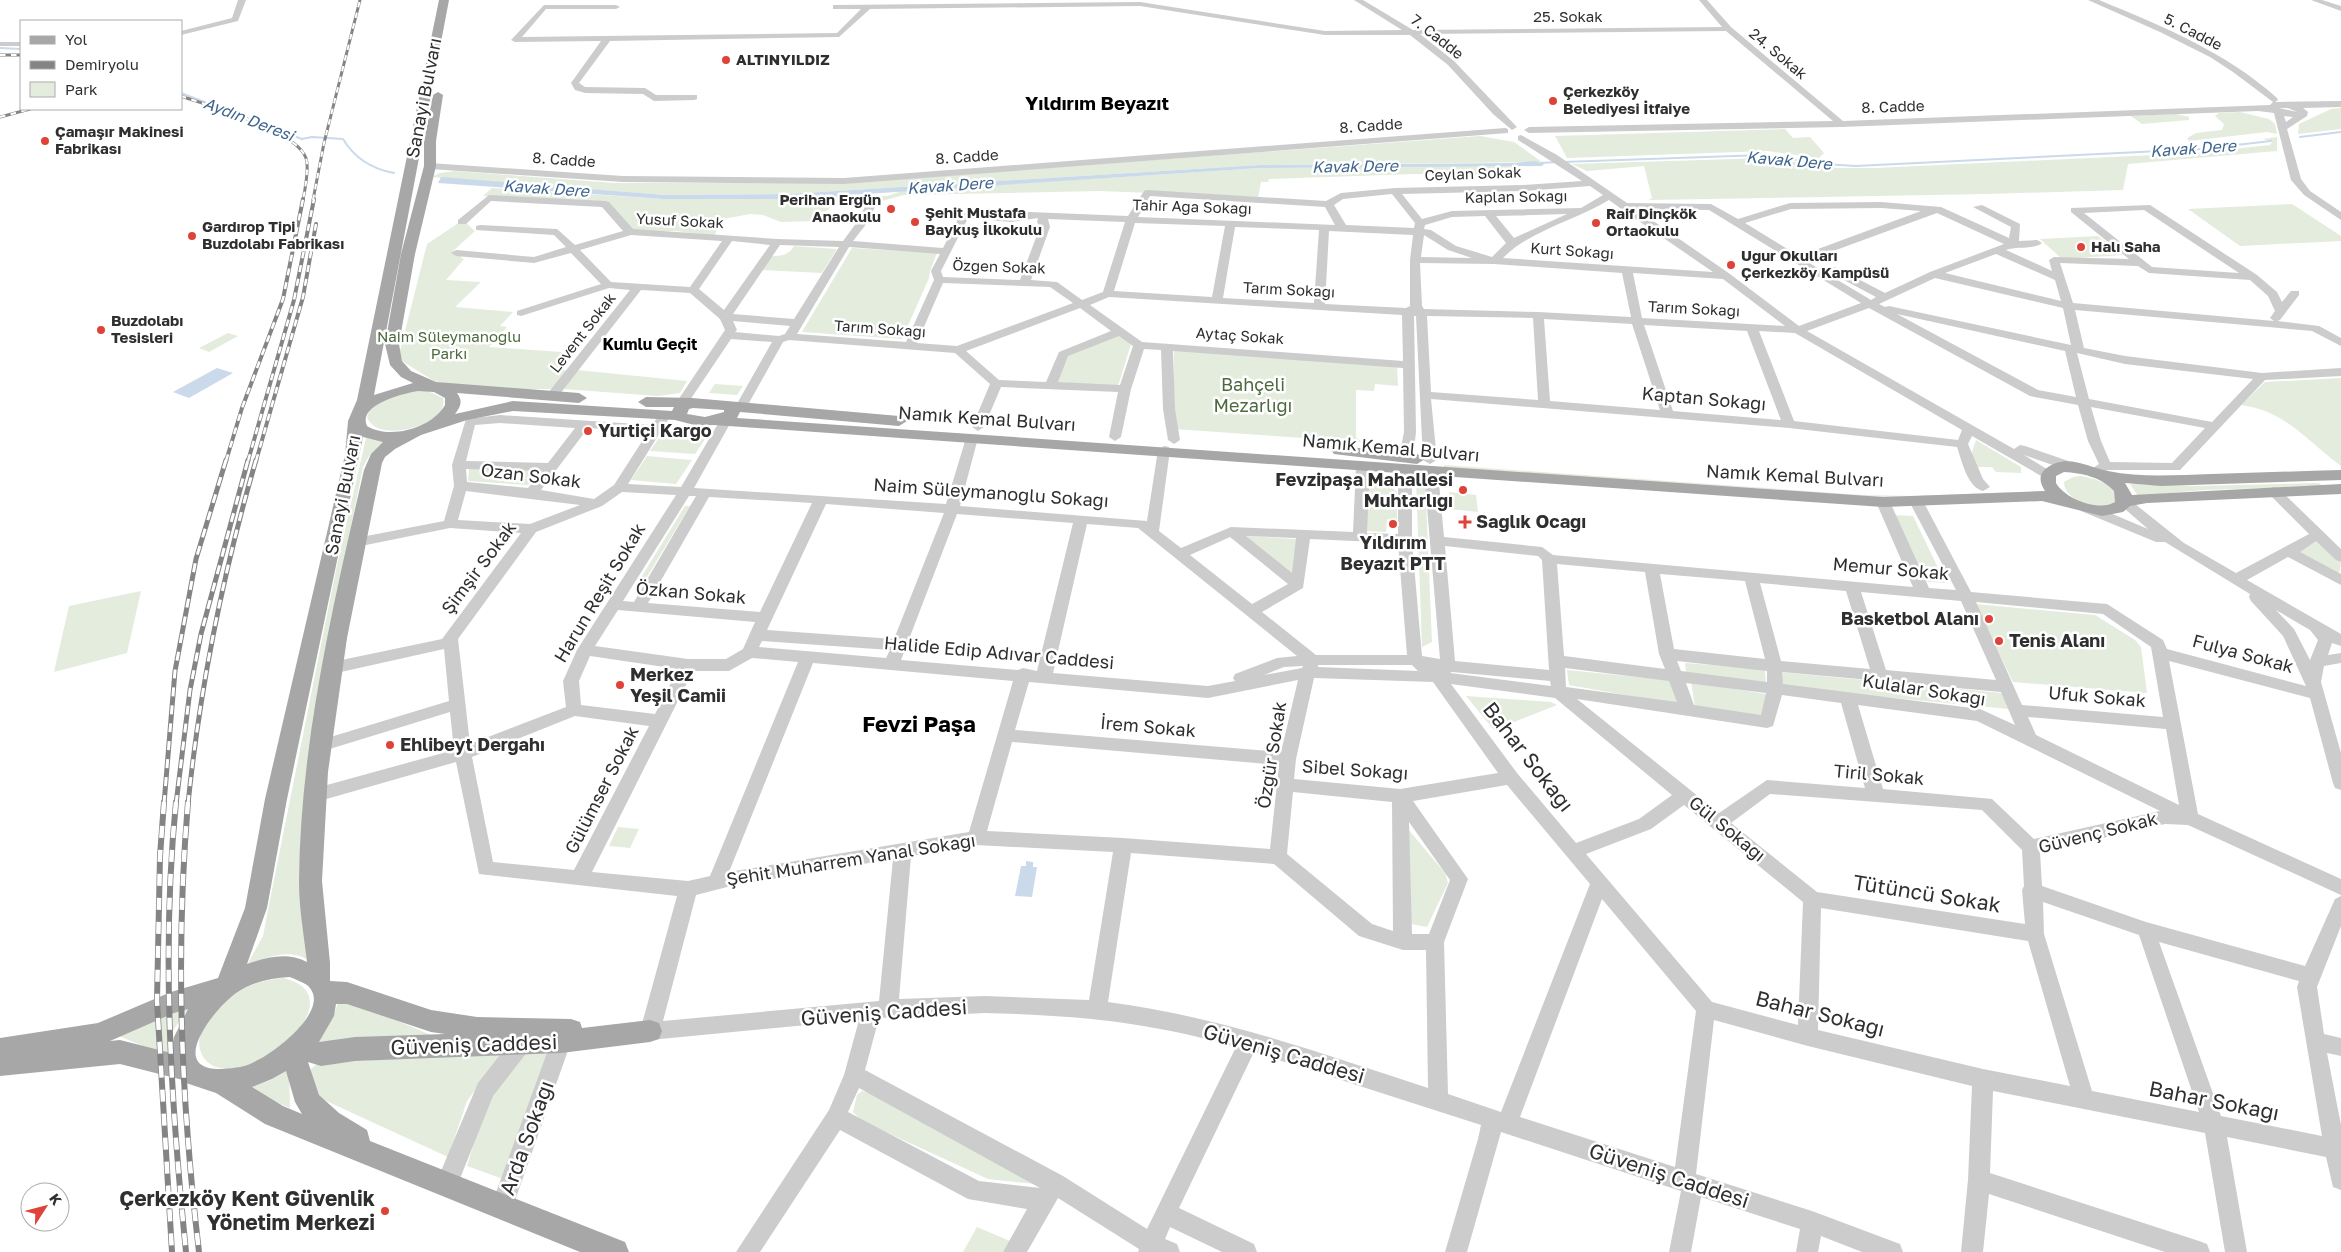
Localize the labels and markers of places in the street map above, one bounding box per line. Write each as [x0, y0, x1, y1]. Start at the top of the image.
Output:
place label: ALTINYILDIZ [736, 50, 830, 68]
marker: ALTINYILDIZ [720, 54, 732, 66]
place label: Çerkezköy Belediyesi İtfaiye [1563, 82, 1690, 117]
marker: Çerkezköy Belediyesi İtfaiye [1547, 95, 1559, 107]
place label: Çamaşır Makinesi Fabrikası [55, 122, 184, 157]
marker: Çamaşır Makinesi Fabrikası [39, 135, 51, 147]
place label: Perihan Ergün Anaokulu [779, 190, 881, 225]
marker: Perihan Ergün Anaokulu [885, 203, 897, 215]
place label: Şehit Mustafa Baykuş İlkokulu [925, 203, 1042, 238]
place label: Raif Dinçkök Ortaokulu [1606, 204, 1697, 239]
marker: Şehit Mustafa Baykuş İlkokulu [909, 216, 921, 228]
place label: Gardırop Tipi Buzdolabı Fabrikası [202, 217, 344, 252]
marker: Raif Dinçkök Ortaokulu [1590, 217, 1602, 229]
marker: Gardırop Tipi Buzdolabı Fabrikası [186, 230, 198, 242]
place label: Halı Saha [2091, 237, 2161, 255]
marker: Halı Saha [2075, 241, 2087, 253]
place label: Uğur Okulları Çerkezköy Kampüsü [1741, 246, 1889, 281]
marker: Uğur Okulları Çerkezköy Kampüsü [1725, 259, 1737, 271]
place label: Buzdolabı Tesisleri [111, 311, 183, 346]
marker: Buzdolabı Tesisleri [95, 324, 107, 336]
place label: Yurtiçi Kargo [598, 419, 712, 441]
marker: Yurtiçi Kargo [582, 425, 594, 437]
place label: Fevzipaşa Mahallesi Muhtarlığı [1275, 468, 1453, 511]
marker: Fevzipaşa Mahallesi Muhtarlığı [1457, 484, 1469, 496]
place label: Sağlık Ocağı [1476, 510, 1586, 532]
marker: Sağlık Ocağı [1458, 515, 1472, 529]
marker: Yıldırım Beyazıt PTT [1387, 518, 1399, 530]
place label: Yıldırım Beyazıt PTT [1340, 531, 1446, 574]
place label: Basketbol Alanı [1841, 607, 1979, 629]
marker: Basketbol Alanı [1983, 613, 1995, 625]
place label: Tenis Alanı [2009, 629, 2105, 651]
marker: Tenis Alanı [1993, 635, 2005, 647]
place label: Merkez Yeşil Camii [630, 663, 726, 706]
marker: Merkez Yeşil Camii [614, 679, 626, 691]
place label: Ehlibeyt Dergahı [400, 733, 545, 755]
marker: Ehlibeyt Dergahı [384, 739, 396, 751]
place label: Çerkezköy Kent Güvenlik Yönetim Merkezi [119, 1185, 375, 1235]
marker: Çerkezköy Kent Güvenlik Yönetim Merkezi [379, 1205, 391, 1217]

